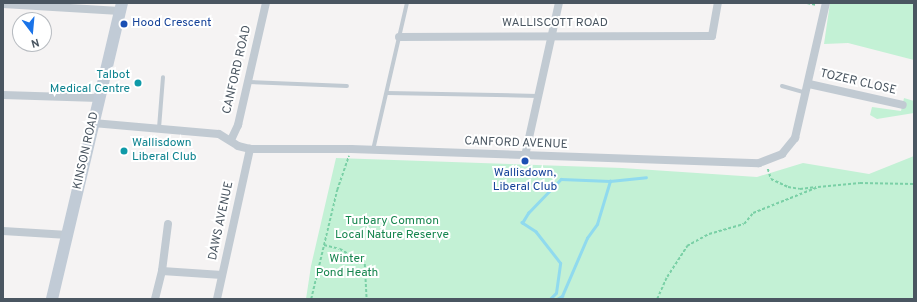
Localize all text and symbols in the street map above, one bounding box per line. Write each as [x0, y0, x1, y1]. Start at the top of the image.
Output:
north arrow [12, 12, 52, 52]
place label: Hood Crescent [132, 17, 212, 31]
street label: WALLISCOTT ROAD [502, 17, 608, 31]
marker: Hood Crescent [119, 19, 129, 29]
street label: CANFORD ROAD [221, 24, 255, 116]
text: N [29, 35, 41, 50]
street label: TOZER CLOSE [818, 67, 898, 99]
place label: Talbot Medical Centre [50, 69, 130, 97]
marker: Talbot Medical Centre [133, 78, 143, 88]
street label: KINSON ROAD [71, 111, 103, 191]
street label: CANFORD AVENUE [464, 135, 568, 153]
place label: Wallisdown Liberal Club [132, 137, 196, 165]
marker: Wallisdown Liberal Club [119, 146, 129, 156]
marker: Wallisdown, Liberal Club [520, 156, 530, 166]
place label: Wallisdown, Liberal Club [493, 167, 557, 195]
street label: DAWS AVENUE [207, 180, 237, 262]
park label: Turbary Common Local Nature Reserve [335, 215, 449, 243]
park label: Winter Pond Heath [316, 253, 378, 281]

